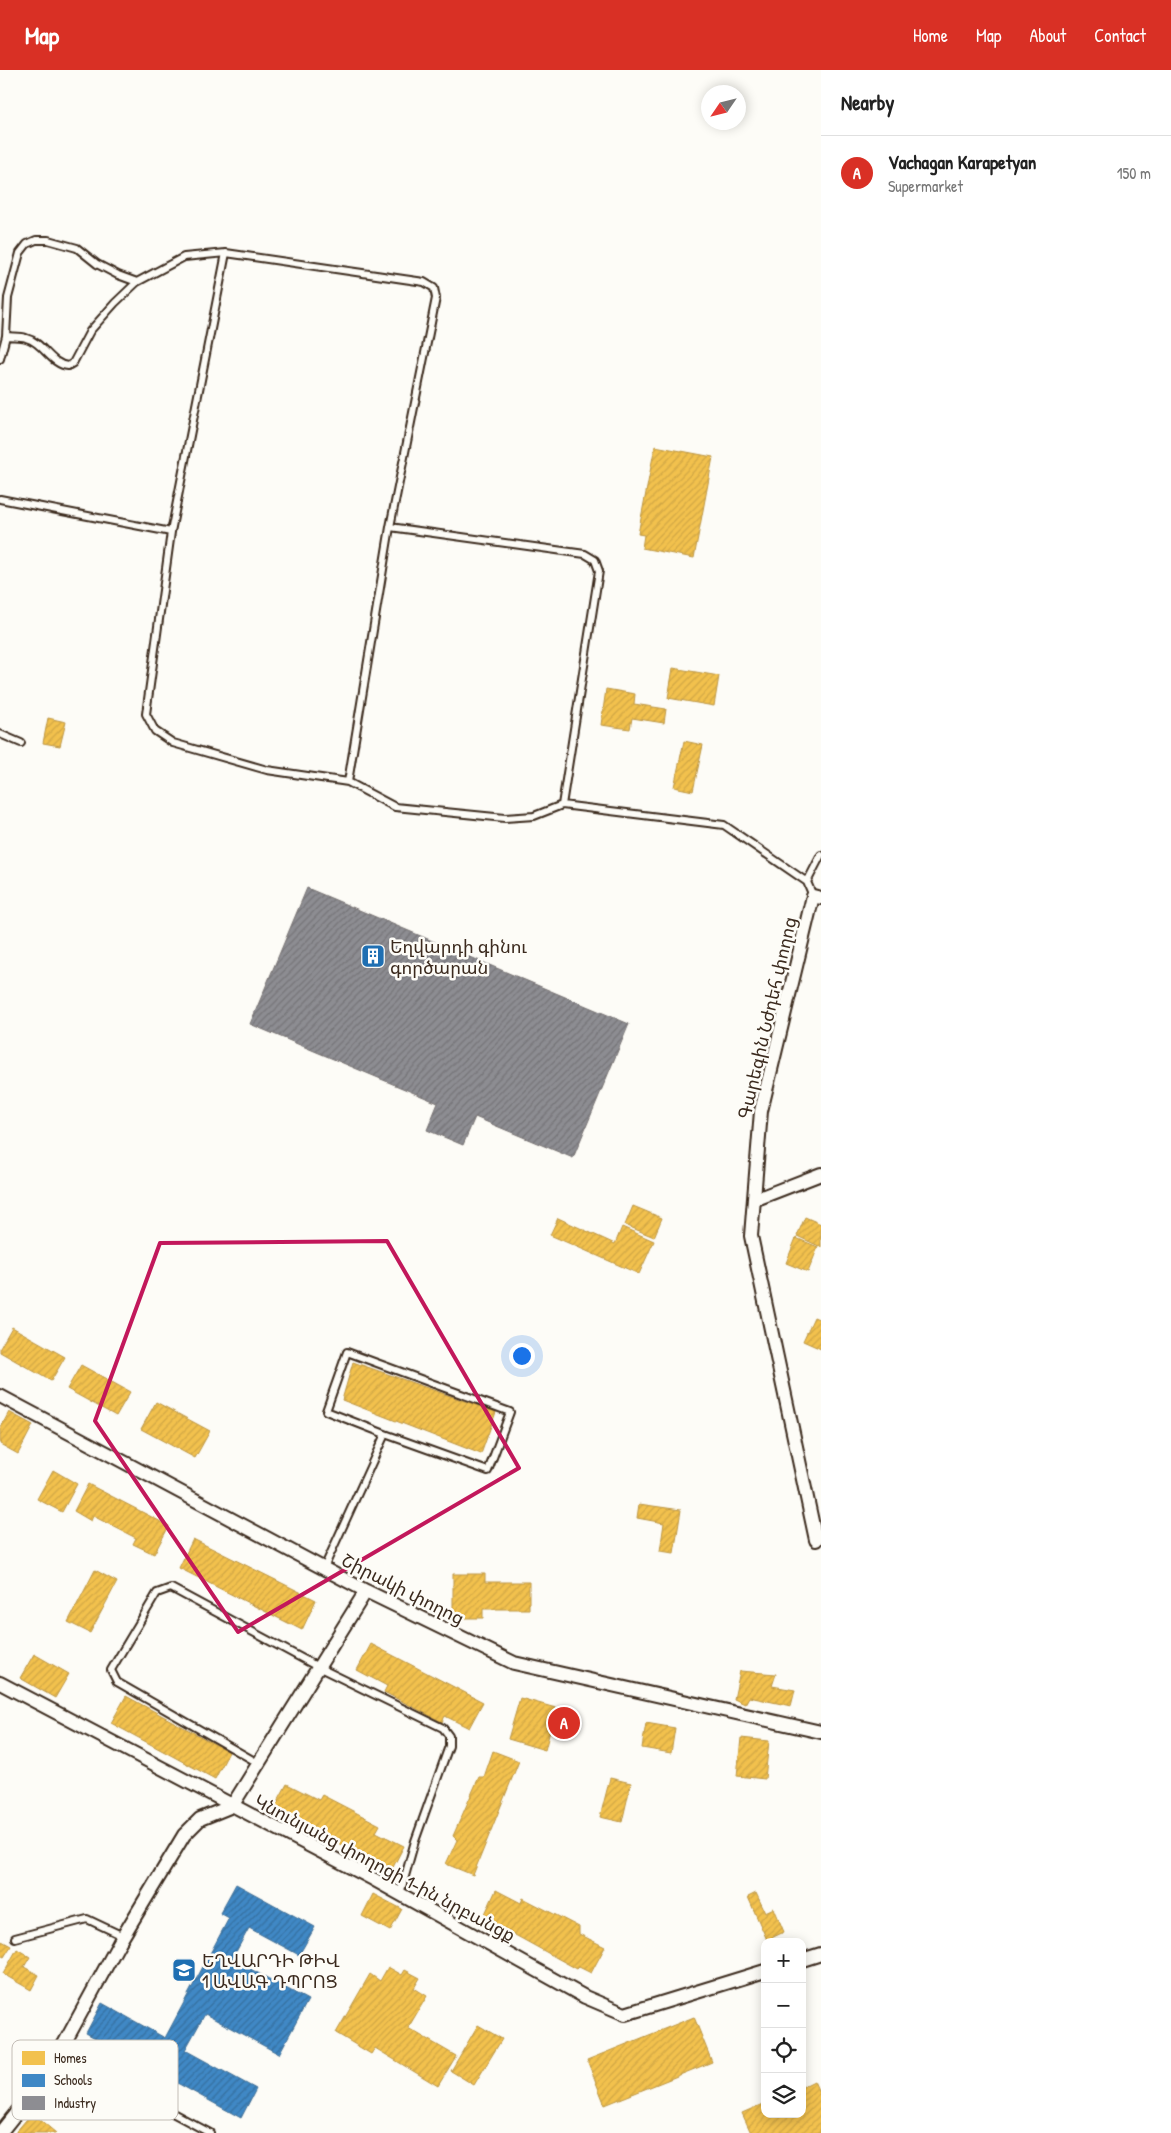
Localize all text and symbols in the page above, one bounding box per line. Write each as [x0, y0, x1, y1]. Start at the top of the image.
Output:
text: Map [25, 19, 59, 51]
text: Home [913, 23, 948, 48]
text: Map [976, 23, 1001, 48]
text: About [1029, 23, 1066, 48]
text: Contact [1094, 23, 1146, 48]
north arrow [701, 85, 746, 130]
text: Nearby [841, 88, 894, 117]
text: Vachagan Karapetyan [888, 149, 1036, 175]
text: A [853, 162, 861, 184]
text: 150 m [1117, 162, 1151, 184]
text: Supermarket [888, 175, 963, 197]
street label: Գարեգին Նժդեհ փողոց [732, 914, 802, 1122]
place label: Եղվարդի գինու գործարան [390, 934, 527, 980]
building icon: Եղվարդի գինու գործարան [360, 943, 386, 969]
your location [509, 1343, 535, 1369]
street label: Շիրակի փողոց [337, 1547, 469, 1631]
pin: A [548, 1704, 580, 1742]
street label: Կնունյանց փողոցի 1-ին նրբանցք [250, 1788, 520, 1948]
map controls [761, 1938, 806, 2118]
button: + [761, 1938, 806, 1983]
place label: ԵՂՎԱՐԴԻ ԹԻՎ 1 ԱՎԱԳ ԴՊՐՈՑ [202, 1948, 340, 1994]
school or university icon: ԵՂՎԱՐԴԻ ԹԻՎ 1 ԱՎԱԳ ԴՊՐՈՑ [171, 1957, 197, 1983]
button: − [761, 1983, 806, 2028]
button: locate [761, 2028, 806, 2073]
legend [12, 2040, 178, 2120]
text: Homes [54, 2048, 87, 2067]
text: Schools [54, 2070, 92, 2089]
button: layers [761, 2073, 806, 2118]
text: Industry [54, 2093, 96, 2113]

